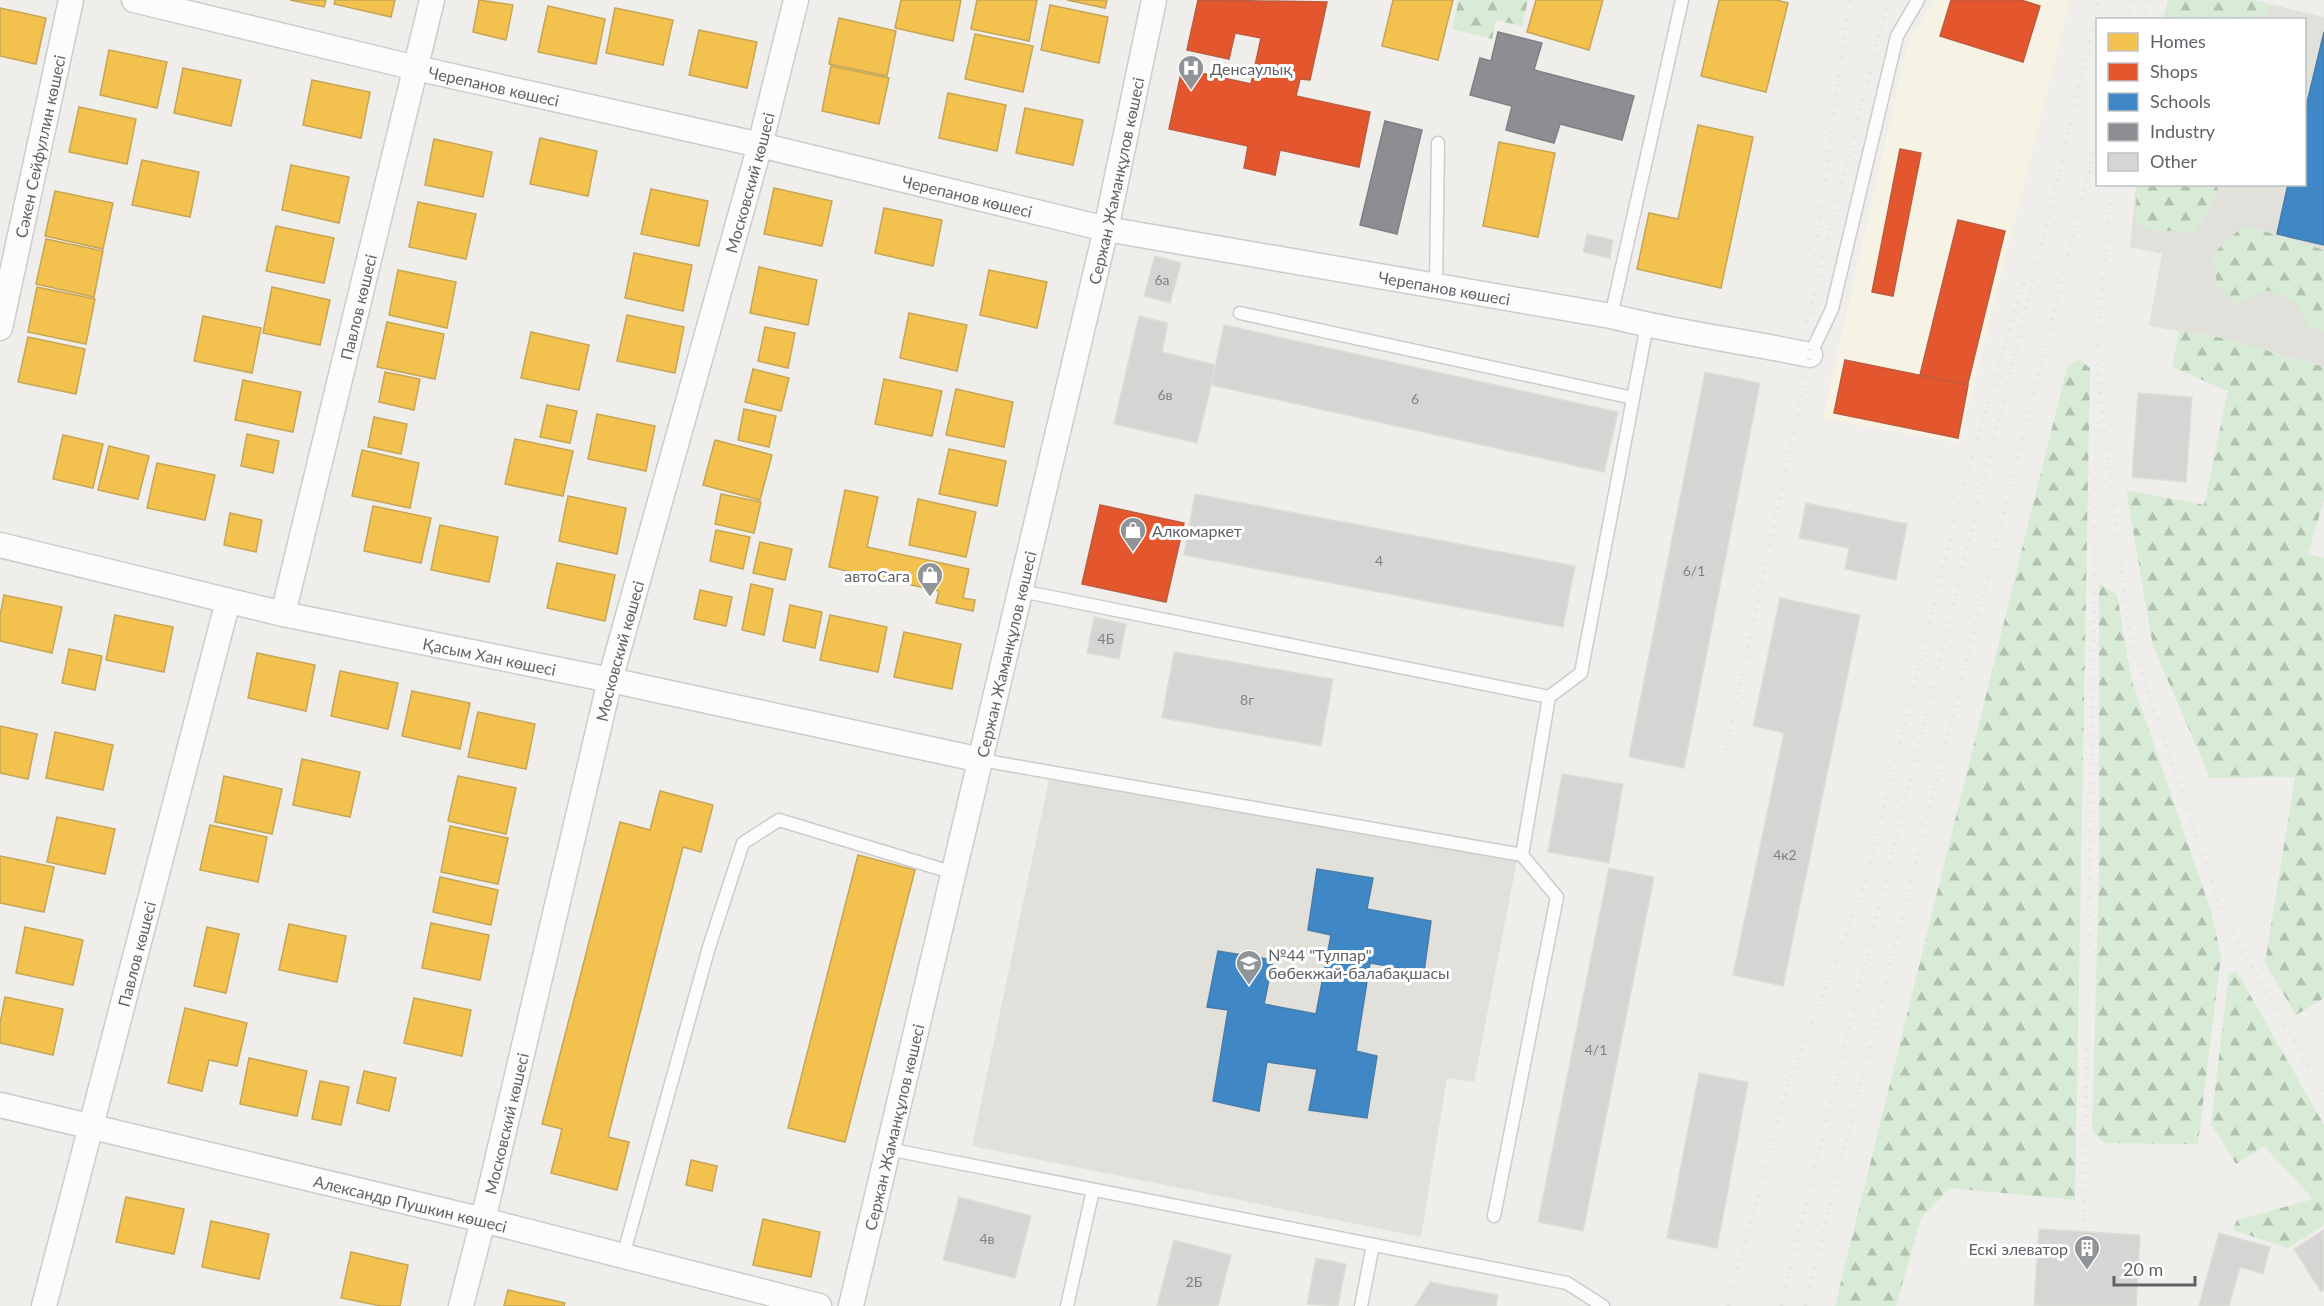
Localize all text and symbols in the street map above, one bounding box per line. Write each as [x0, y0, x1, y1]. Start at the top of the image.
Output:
legend [2096, 18, 2306, 186]
text: Homes [2150, 30, 2206, 52]
street label: Сәкен Сейфуллин көшесі [10, 53, 68, 239]
hospital icon: Денсаулық [1176, 53, 1206, 91]
place label: Денсаулық [1210, 59, 1293, 78]
text: Shops [2150, 60, 2198, 82]
street label: Черепанов көшесі [427, 62, 561, 109]
street label: Сержан Жаманқұлов көшесі [1084, 75, 1147, 286]
text: Schools [2150, 90, 2211, 112]
street label: Московский көшесі [721, 110, 777, 255]
text: Industry [2150, 120, 2216, 142]
text: Other [2150, 150, 2197, 172]
street label: Черепанов көшесі [900, 170, 1034, 220]
street label: Павлов көшесі [336, 252, 380, 362]
street label: Черепанов көшесі [1377, 267, 1512, 308]
house number: 6а [1154, 271, 1170, 288]
house number: 6в [1157, 386, 1173, 403]
house number: 6 [1411, 390, 1419, 407]
shop icon: Алкомаркет [1118, 515, 1148, 553]
place label: Алкомаркет [1152, 521, 1242, 540]
street label: Сержан Жаманқұлов көшесі [972, 549, 1039, 759]
house number: 4 [1375, 552, 1383, 569]
shop icon: автоСага [915, 560, 945, 598]
house number: 6/1 [1683, 562, 1705, 579]
place label: автоСага [844, 566, 910, 585]
street label: Московский көшесі [591, 578, 647, 723]
house number: 4Б [1098, 630, 1115, 647]
street label: Қасым Хан көшесі [421, 633, 558, 678]
house number: 8г [1240, 691, 1254, 708]
house number: 4к2 [1773, 846, 1797, 863]
street label: Павлов көшесі [113, 899, 159, 1009]
place label: №44 "Тұлпар" бөбекжай-балабақшасы [1268, 945, 1450, 982]
school or university icon: №44 "Тұлпар" бөбекжай-балабақшасы [1234, 948, 1264, 986]
street label: Сержан Жаманқұлов көшесі [860, 1022, 927, 1232]
house number: 4/1 [1585, 1041, 1607, 1058]
street label: Московский көшесі [480, 1051, 532, 1196]
street label: Александр Пушкин көшесі [312, 1171, 509, 1235]
house number: 4в [979, 1230, 995, 1247]
building icon: Ескі элеватор [2072, 1233, 2102, 1271]
place label: Ескі элеватор [1969, 1239, 2068, 1258]
scale bar [2114, 1249, 2195, 1287]
text: 20 m [2123, 1258, 2163, 1280]
house number: 2Б [1186, 1273, 1203, 1290]

